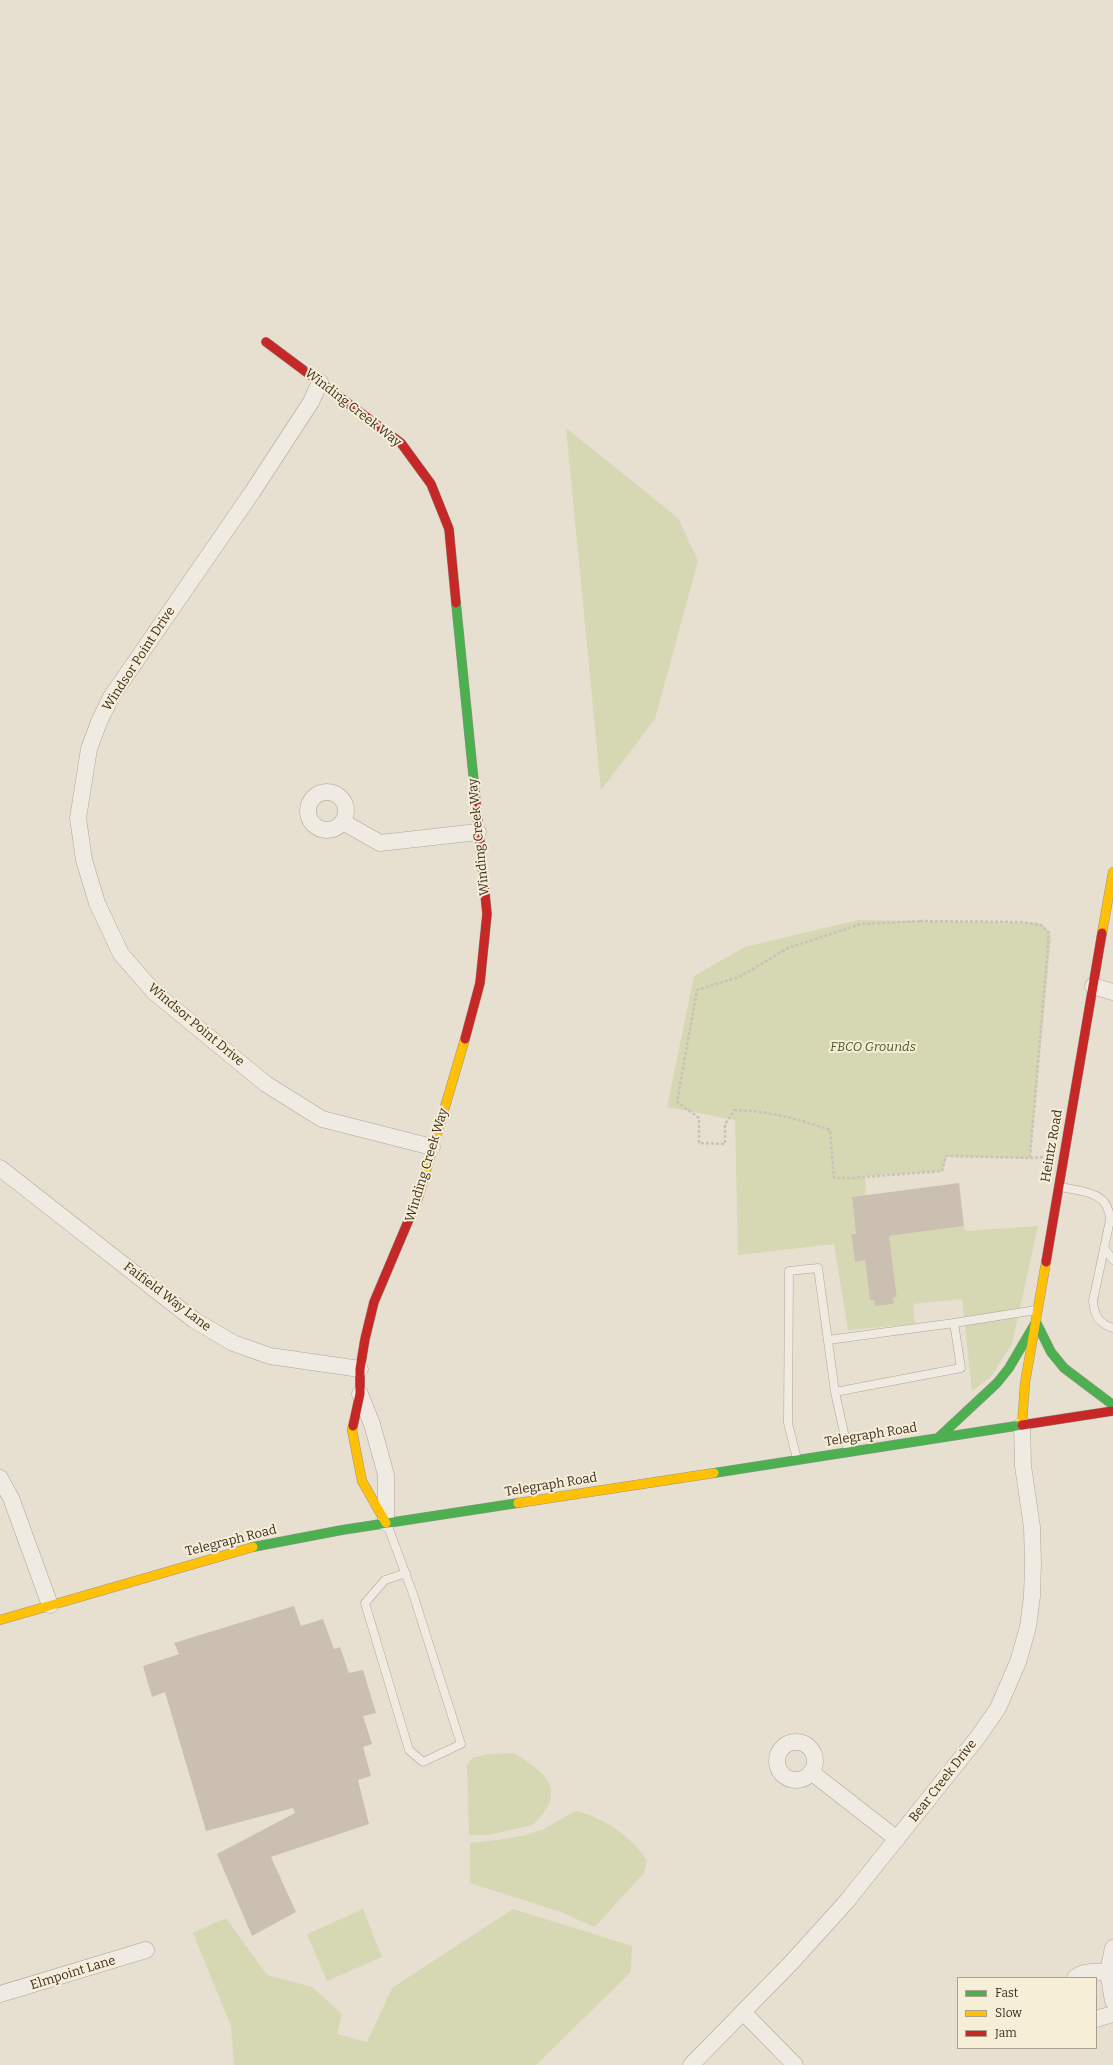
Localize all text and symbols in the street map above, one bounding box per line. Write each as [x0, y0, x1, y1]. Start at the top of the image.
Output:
street label: Winding Creek Way [302, 366, 404, 450]
street label: Windsor Point Drive [99, 604, 179, 714]
street label: Winding Creek Way [465, 778, 493, 896]
street label: Windsor Point Drive [145, 980, 247, 1070]
park label: FBCO Grounds [830, 1039, 916, 1055]
street label: Winding Creek Way [402, 1106, 452, 1224]
street label: Heintz Road [1038, 1108, 1066, 1184]
street label: Faifield Way Lane [120, 1259, 214, 1335]
street label: Telegraph Road [824, 1420, 918, 1450]
street label: Telegraph Road [504, 1470, 598, 1500]
street label: Telegraph Road [184, 1522, 278, 1560]
street label: Bear Creek Drive [906, 1737, 980, 1825]
street label: Elmpoint Lane [28, 1953, 118, 1993]
legend [957, 1977, 1097, 2049]
text: Fast [995, 1986, 1018, 2000]
text: Slow [995, 2006, 1022, 2020]
text: Jam [995, 2026, 1017, 2040]

